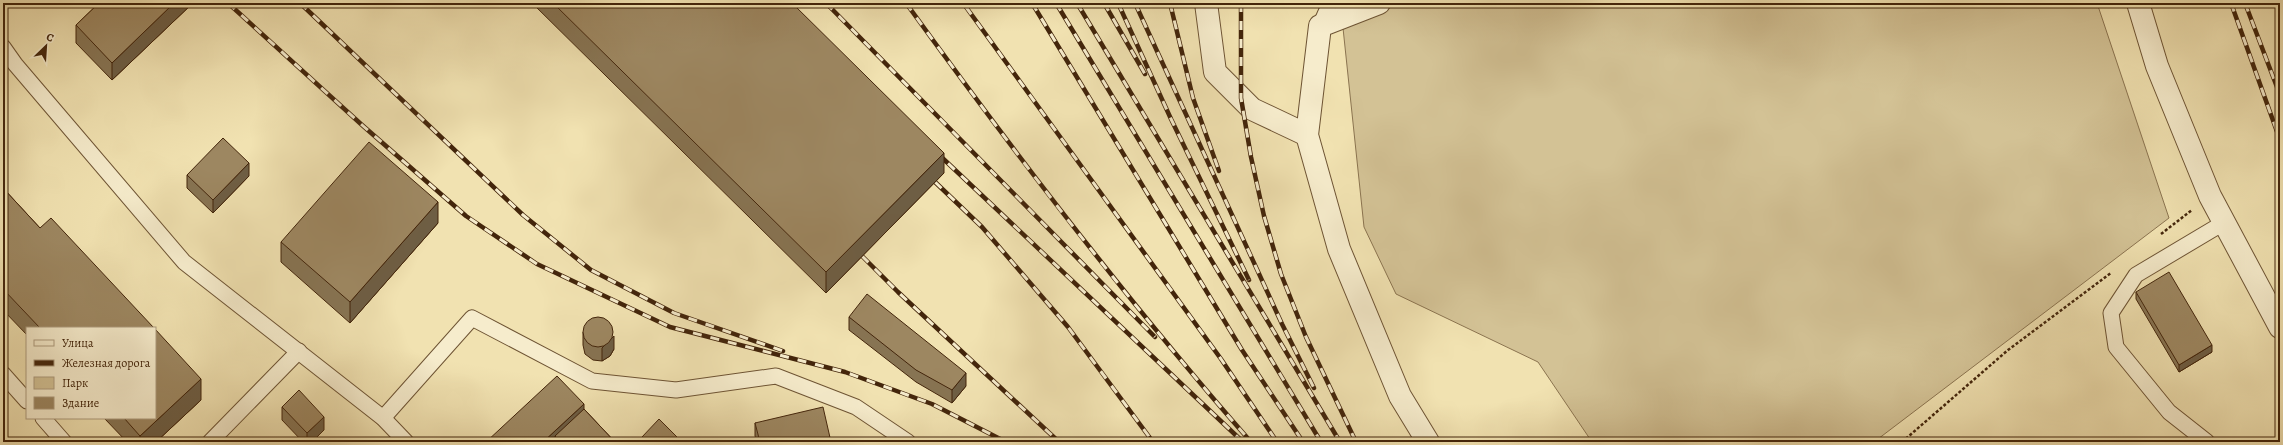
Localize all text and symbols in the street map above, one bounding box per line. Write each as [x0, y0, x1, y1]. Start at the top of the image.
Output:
north arrow [26, 26, 66, 66]
text: С [44, 29, 56, 46]
legend [26, 327, 156, 419]
text: Улица [62, 335, 94, 351]
text: Железная дорога [62, 355, 151, 371]
text: Парк [62, 375, 88, 391]
text: Здание [62, 395, 99, 411]

